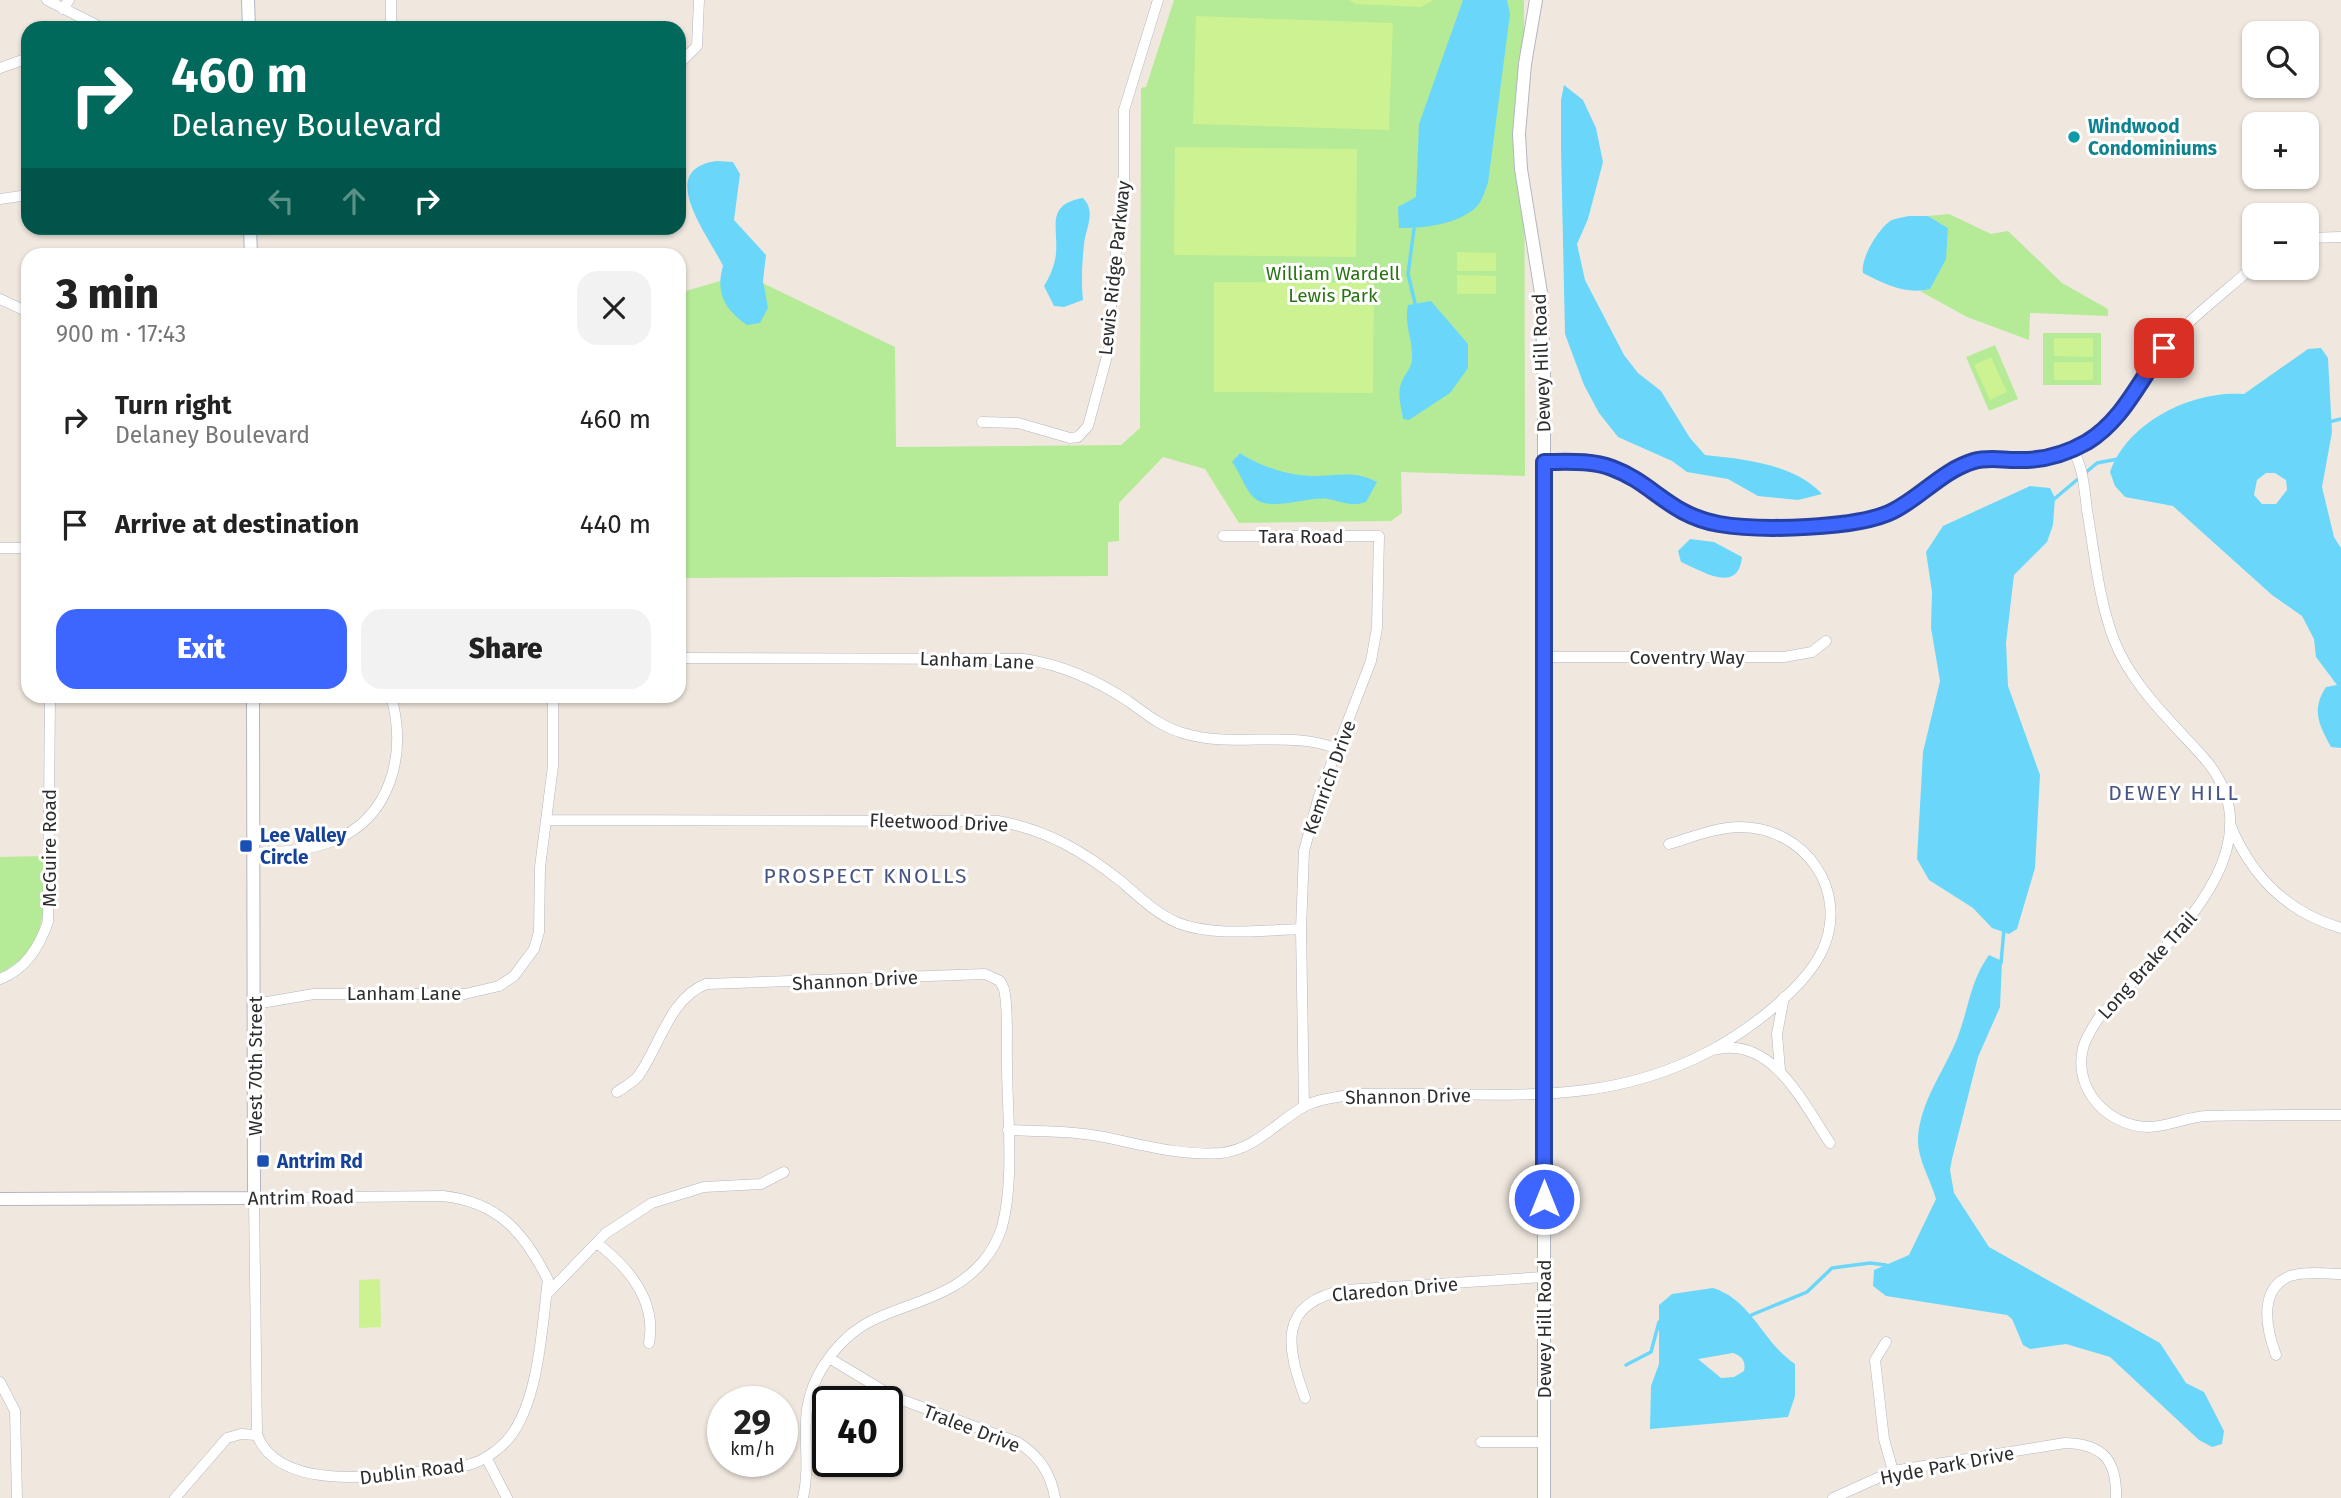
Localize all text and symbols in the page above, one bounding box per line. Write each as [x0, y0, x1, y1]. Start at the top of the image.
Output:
map controls [2242, 21, 2319, 280]
button: search [2242, 21, 2319, 98]
text: 460 m [171, 46, 308, 105]
icon: right [56, 49, 147, 140]
text: Delaney Boulevard [171, 106, 442, 144]
button: + [2242, 112, 2319, 189]
place label: Windwood Condominiums [2088, 115, 2217, 160]
marker: Windwood Condominiums [2066, 129, 2082, 145]
street label: Lewis Ridge Parkway [1094, 179, 1135, 357]
icon: left [262, 182, 300, 220]
icon: ahead [335, 182, 373, 220]
icon: right [408, 182, 446, 220]
button: − [2242, 203, 2319, 280]
park label: William Wardell Lewis Park [1266, 262, 1401, 307]
text: 3 min [56, 269, 159, 319]
button: close [577, 271, 651, 345]
street label: Dewey Hill Road [1528, 293, 1555, 433]
pin [2134, 318, 2194, 378]
text: 900 m · 17:43 [56, 320, 186, 348]
icon: arrive [2145, 329, 2183, 367]
text: Turn right [115, 390, 232, 421]
icon: right [56, 401, 94, 439]
text: 460 m [580, 404, 651, 435]
text: Delaney Boulevard [115, 421, 310, 449]
icon: arrive [56, 506, 94, 544]
text: Arrive at destination [115, 509, 359, 540]
text: 440 m [580, 509, 651, 540]
street label: Tara Road [1258, 525, 1344, 548]
button: Exit [56, 609, 347, 689]
button: Share [361, 609, 651, 689]
street label: Coventry Way [1629, 646, 1745, 669]
street label: Lanham Lane [919, 647, 1035, 674]
street label: Kemrich Drive [1298, 717, 1361, 838]
district label: DEWEY HILL [2108, 780, 2240, 806]
street label: McGuire Road [38, 789, 61, 907]
street label: Fleetwood Drive [869, 809, 1009, 836]
place label: Lee Valley Circle [260, 824, 347, 869]
marker: Lee Valley Circle [238, 838, 254, 854]
district label: PROSPECT KNOLLS [763, 863, 969, 889]
street label: Long Brake Trail [2093, 906, 2202, 1024]
street label: Shannon Drive [792, 966, 919, 995]
street label: Lanham Lane [347, 982, 461, 1005]
street label: West 70th Street [244, 996, 267, 1136]
street label: Shannon Drive [1345, 1084, 1471, 1109]
place label: Antrim Rd [276, 1150, 363, 1173]
marker: Antrim Rd [255, 1153, 271, 1169]
position arrow [1507, 1162, 1581, 1236]
street label: Antrim Road [247, 1185, 355, 1210]
street label: Dewey Hill Road [1533, 1259, 1556, 1399]
street label: Claredon Drive [1331, 1273, 1459, 1306]
speed limit sign: 40 [812, 1386, 903, 1477]
street label: Tralee Drive [920, 1399, 1023, 1457]
text: 29 [734, 1401, 771, 1443]
text: km/h [730, 1438, 775, 1460]
street label: Hyde Park Drive [1878, 1441, 2016, 1490]
street label: Dublin Road [358, 1454, 466, 1489]

